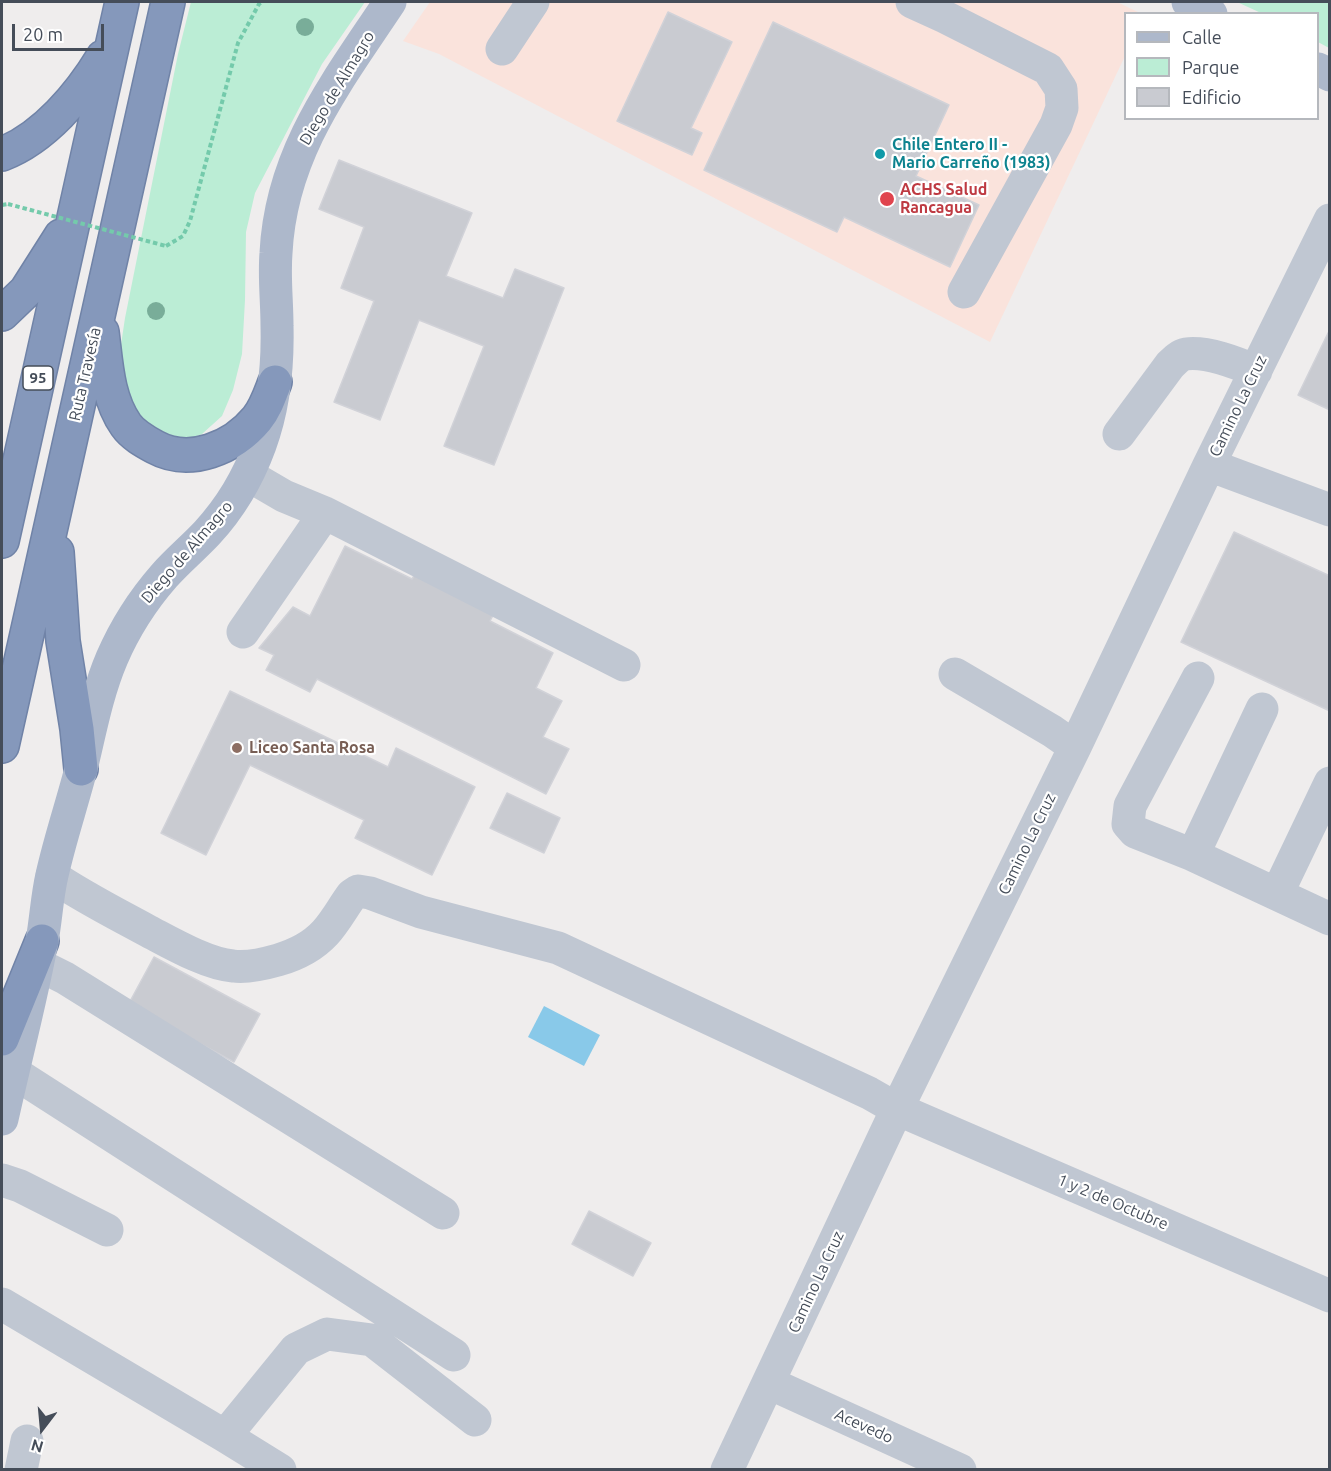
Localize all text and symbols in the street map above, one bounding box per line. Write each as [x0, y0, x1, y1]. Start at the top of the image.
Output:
scale bar [15, 12, 106, 50]
legend [1124, 12, 1319, 120]
text: 20 m [23, 24, 63, 44]
text: Calle [1182, 27, 1222, 47]
street label: Diego de Almagro [295, 28, 379, 148]
text: Parque [1182, 57, 1239, 77]
text: Edificio [1182, 87, 1241, 107]
place label: Chile Entero II - Mario Carreño (1983) [892, 135, 1051, 173]
marker: Chile Entero II - Mario Carreño (1983) [873, 147, 887, 161]
place label: ACHS Salud Rancagua [900, 180, 987, 218]
marker: ACHS Salud Rancagua [878, 190, 896, 208]
street label: Ruta Travesía [65, 325, 105, 423]
street label: Camino La Cruz [1205, 352, 1271, 460]
road number: 95 [23, 366, 53, 390]
street label: Diego de Almagro [137, 497, 237, 607]
place label: Liceo Santa Rosa [249, 738, 375, 758]
marker: Liceo Santa Rosa [230, 741, 244, 755]
street label: Camino La Cruz [994, 790, 1060, 898]
street label: 1 y 2 de Octubre [1055, 1170, 1171, 1234]
street label: Camino La Cruz [784, 1228, 848, 1336]
north arrow [12, 1399, 72, 1459]
street label: Acevedo [832, 1405, 896, 1447]
text: N [29, 1436, 45, 1457]

